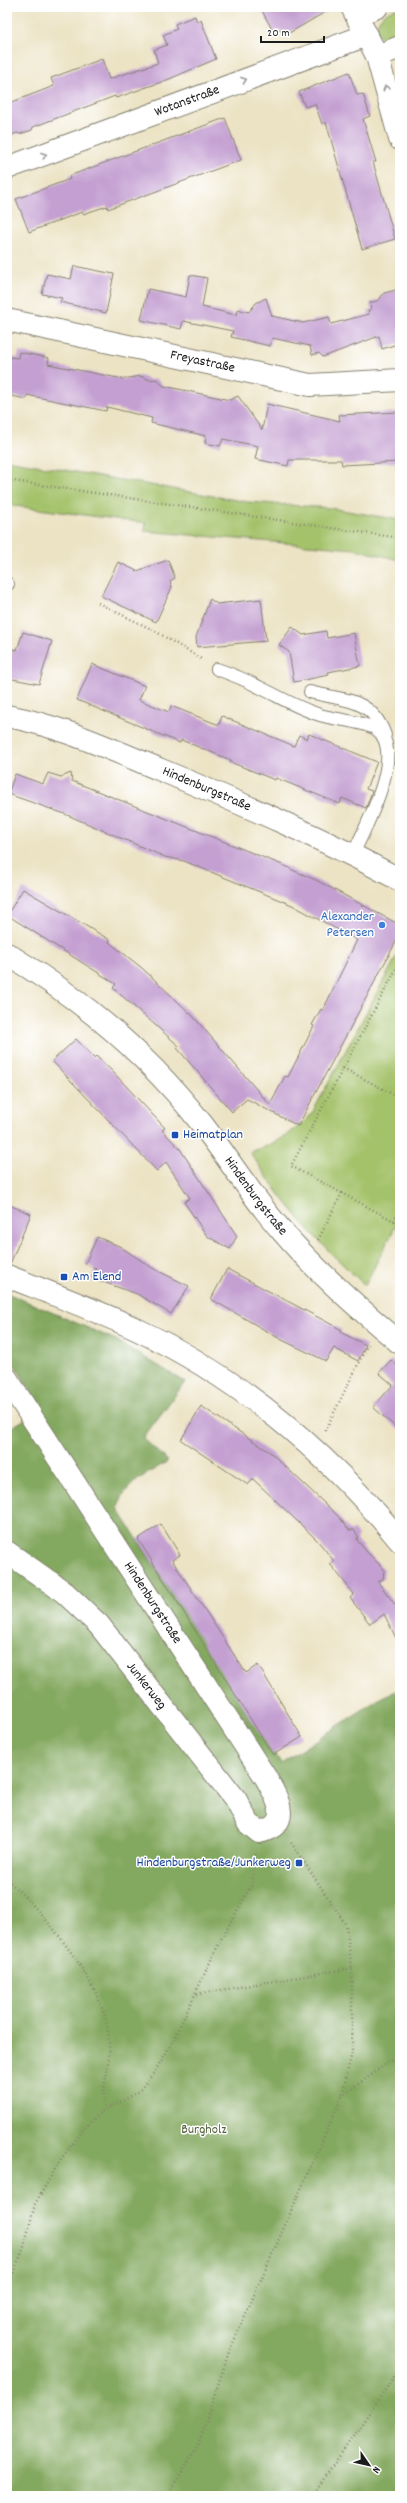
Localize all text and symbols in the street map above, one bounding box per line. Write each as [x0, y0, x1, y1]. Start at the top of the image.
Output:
scale bar [261, 18, 324, 44]
text: 20 m [267, 25, 290, 42]
one-way arrow [241, 77, 248, 85]
street label: Wotanstraße [152, 80, 223, 123]
one-way arrow [382, 84, 390, 91]
one-way arrow [40, 151, 47, 159]
street label: Freyastraße [168, 345, 237, 379]
street label: Hindenburgstraße [159, 762, 254, 817]
place label: Alexander Petersen [321, 907, 375, 943]
marker: Alexander Petersen [377, 920, 387, 930]
place label: Heimatplan [183, 1125, 243, 1145]
marker: Heimatplan [170, 1130, 180, 1140]
street label: Hindenburgstraße [219, 1153, 292, 1240]
place label: Am Elend [72, 1267, 121, 1287]
marker: Am Elend [59, 1272, 69, 1282]
street label: Hindenburgstraße [118, 1558, 187, 1648]
street label: Junkerweg [121, 1658, 171, 1714]
place label: Hindenburgstraße/Junkerweg [137, 1853, 291, 1873]
marker: Hindenburgstraße/Junkerweg [294, 1858, 304, 1868]
park label: Burgholz [181, 2120, 227, 2140]
north arrow [349, 2445, 389, 2485]
text: N [367, 2463, 384, 2477]

